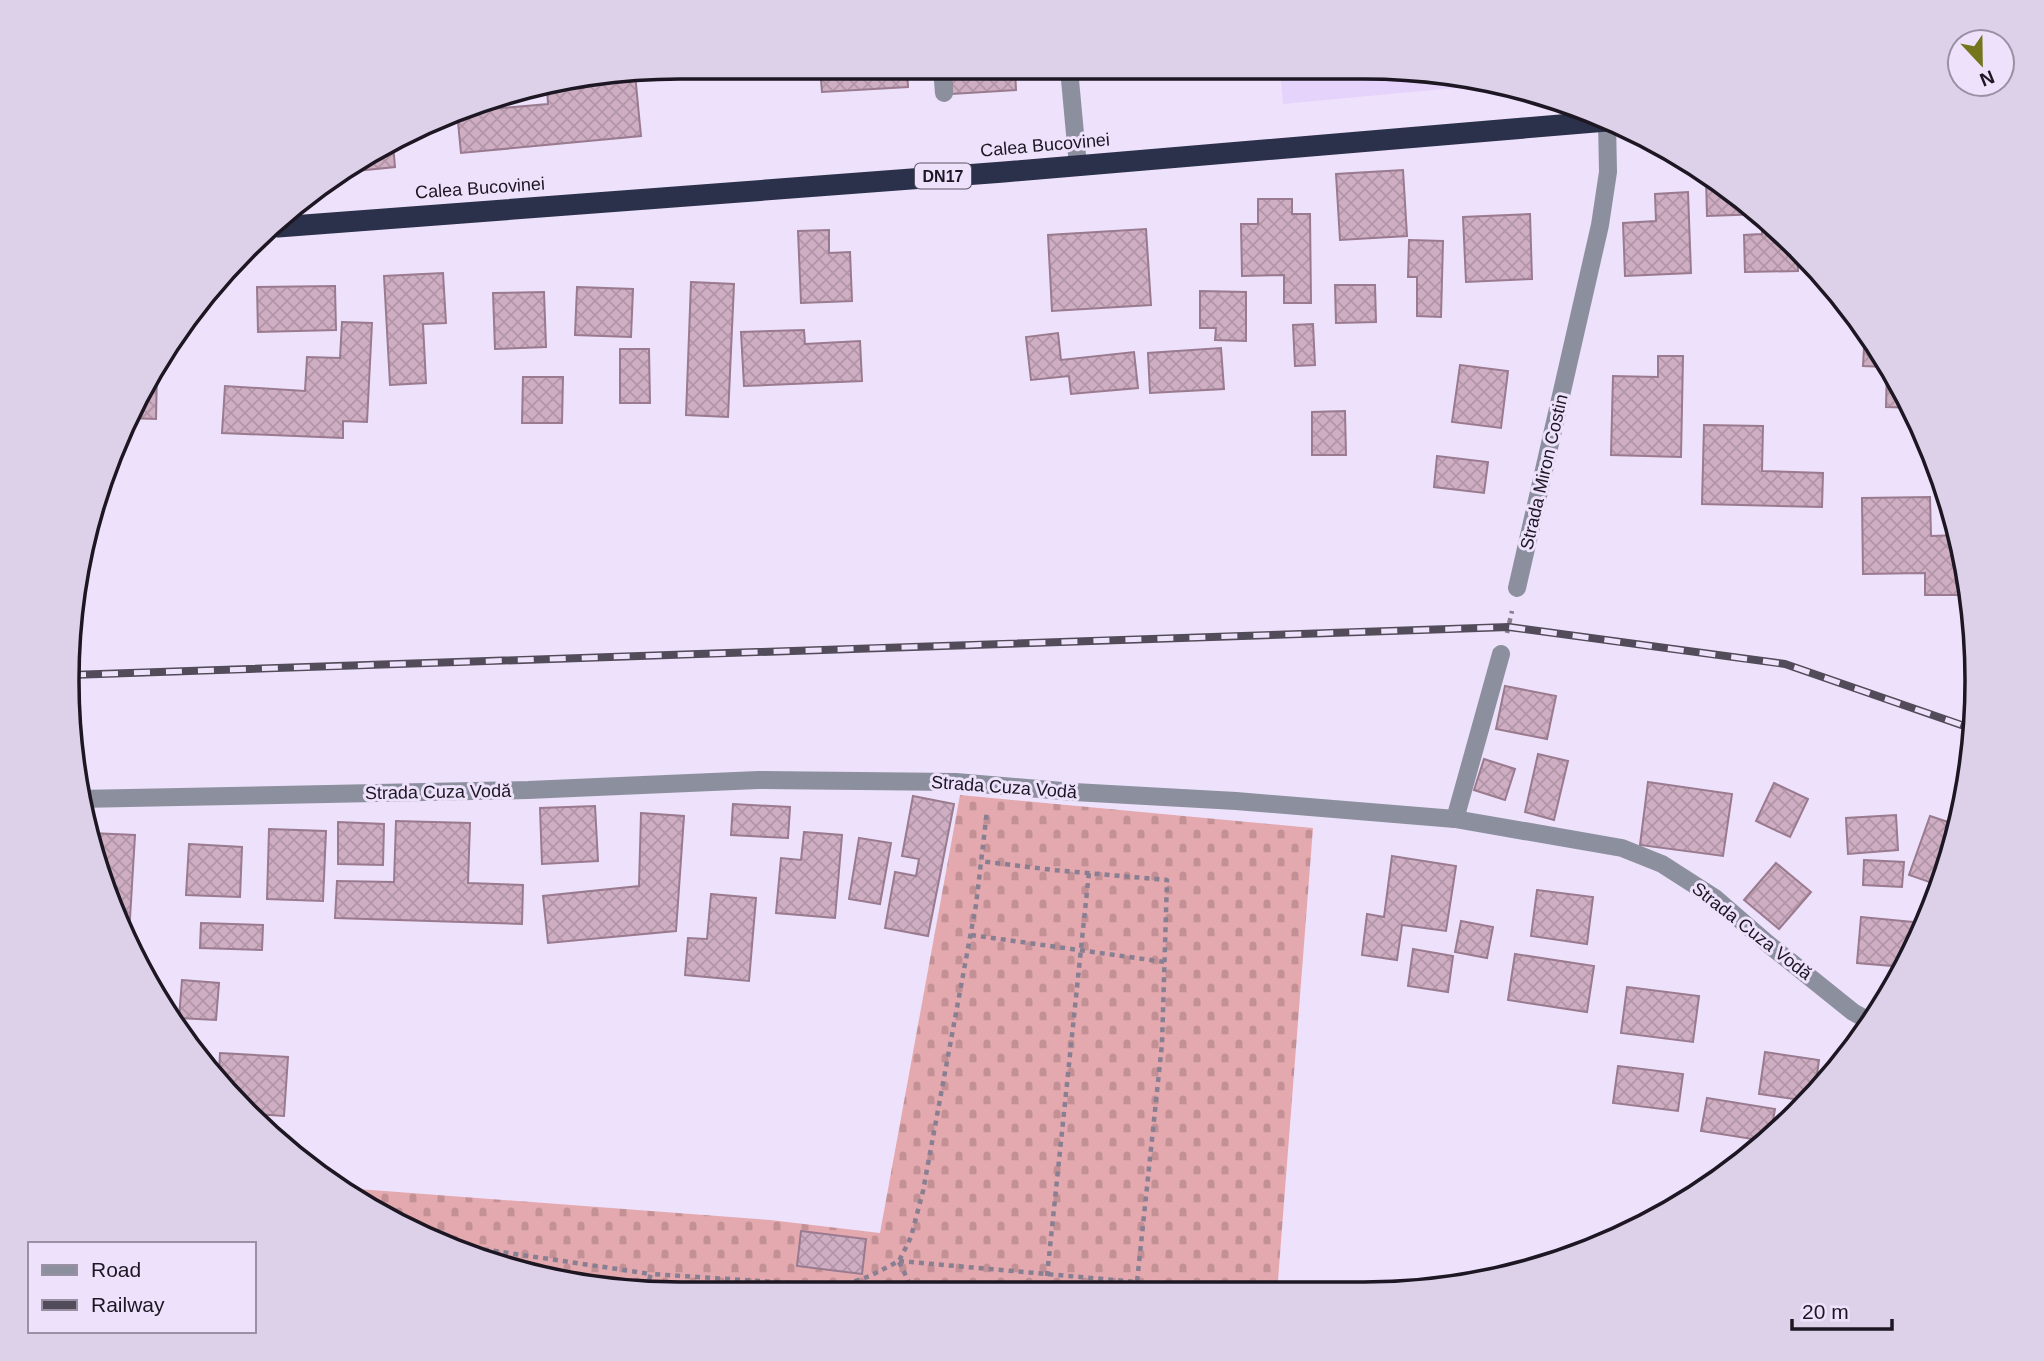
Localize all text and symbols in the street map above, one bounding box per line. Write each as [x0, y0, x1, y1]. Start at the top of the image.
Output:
north arrow [1946, 28, 2016, 98]
text: N [1977, 66, 1997, 91]
street label: Calea Bucovinei [979, 129, 1111, 161]
road number: DN17 [915, 164, 971, 188]
street label: Calea Bucovinei [414, 173, 546, 203]
street label: Strada Miron Costin [1516, 392, 1572, 552]
street label: Strada Cuza Vodă [930, 772, 1079, 802]
street label: Strada Cuza Vodă [365, 781, 512, 803]
street label: Strada Cuza Vodă [1688, 878, 1816, 984]
legend [28, 1242, 256, 1333]
text: Road [91, 1258, 141, 1281]
scale bar [1792, 1288, 1892, 1332]
text: Railway [91, 1293, 165, 1316]
text: 20 m [1802, 1300, 1849, 1323]

